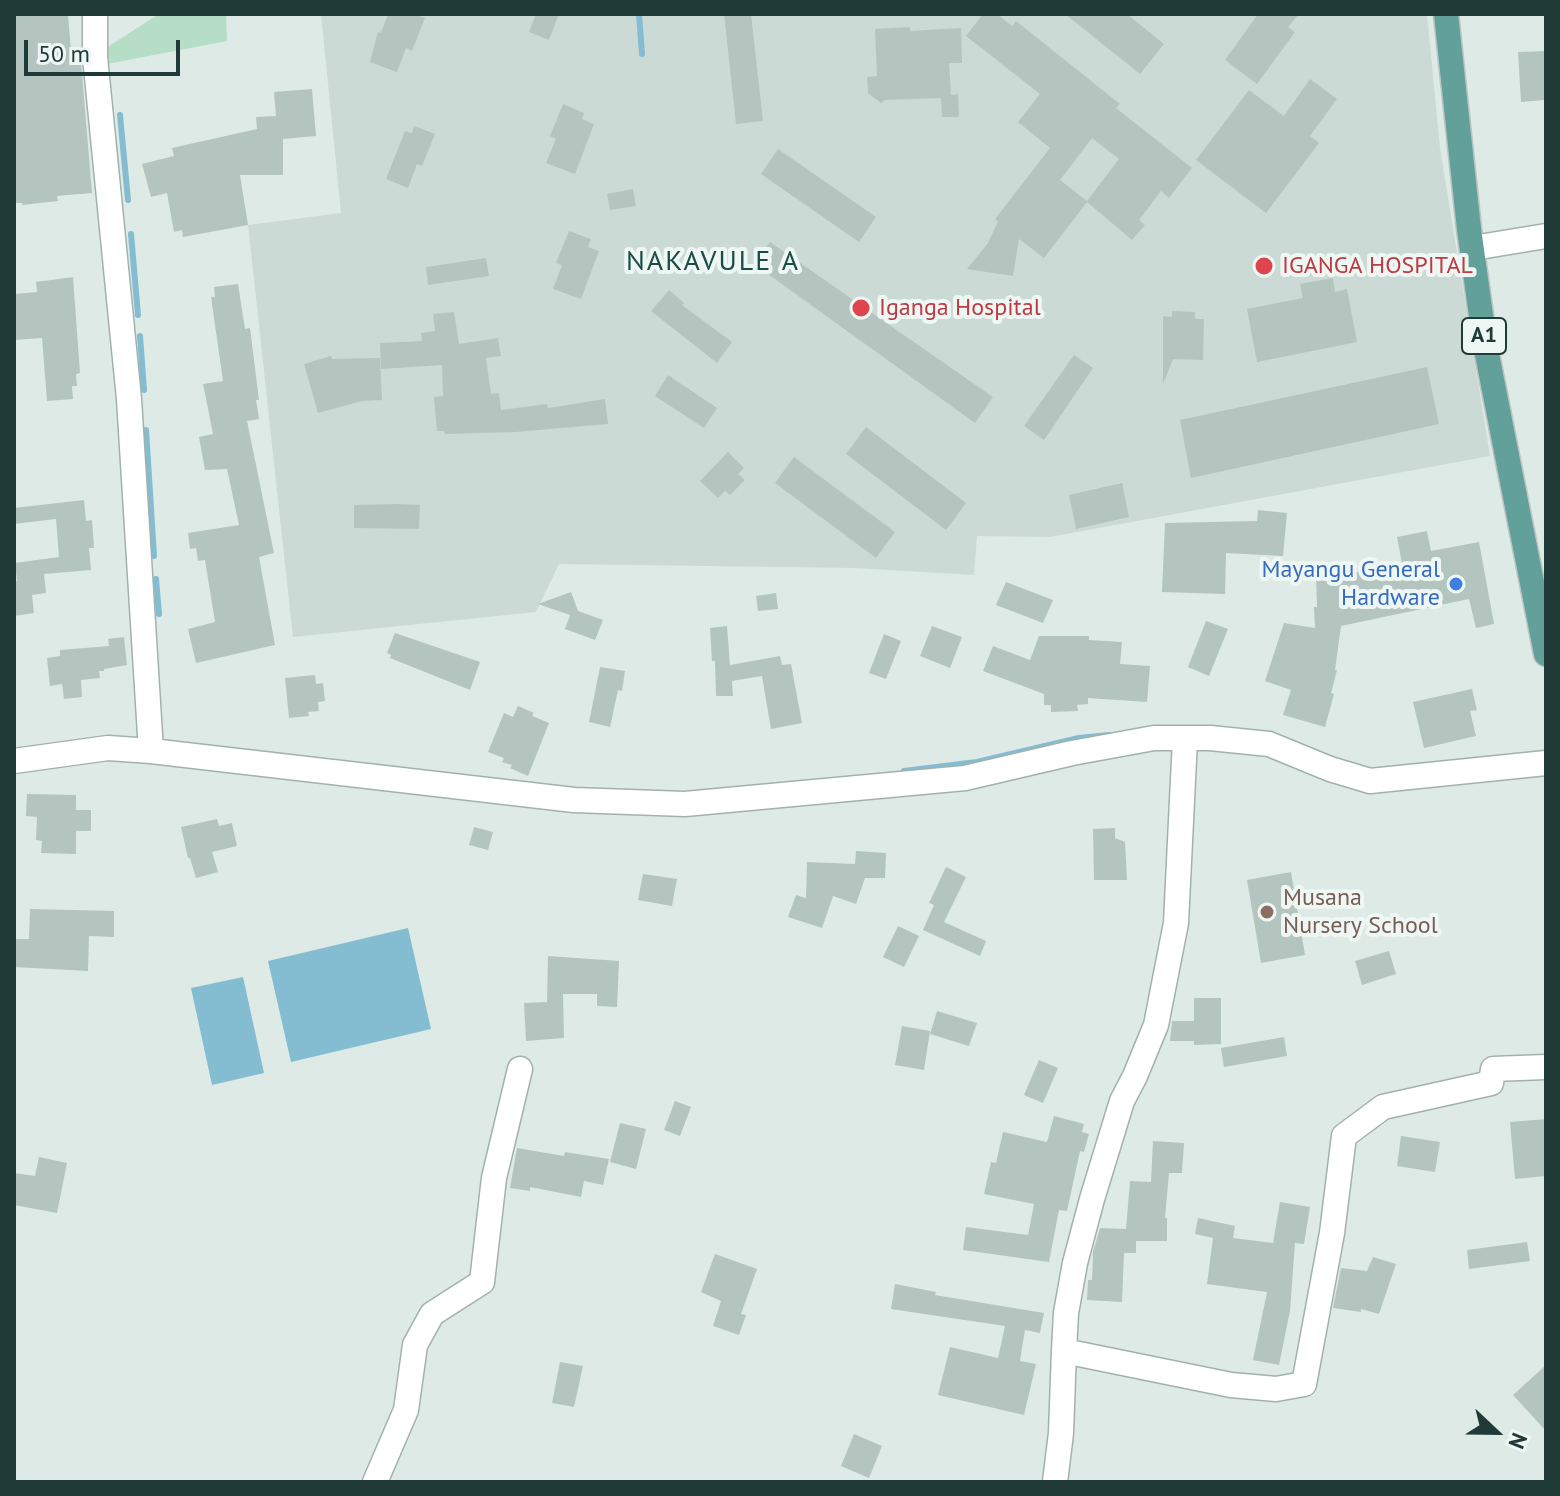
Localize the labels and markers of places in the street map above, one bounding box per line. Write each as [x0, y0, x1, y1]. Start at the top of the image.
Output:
place label: IGANGA HOSPITAL [1282, 252, 1473, 280]
marker: IGANGA HOSPITAL [1253, 255, 1275, 277]
place label: Iganga Hospital [879, 294, 1041, 322]
marker: Iganga Hospital [850, 297, 872, 319]
place label: Mayangu General Hardware [1261, 556, 1440, 612]
marker: Mayangu General Hardware [1447, 575, 1465, 593]
place label: Musana Nursery School [1283, 884, 1438, 940]
marker: Musana Nursery School [1258, 903, 1276, 921]

